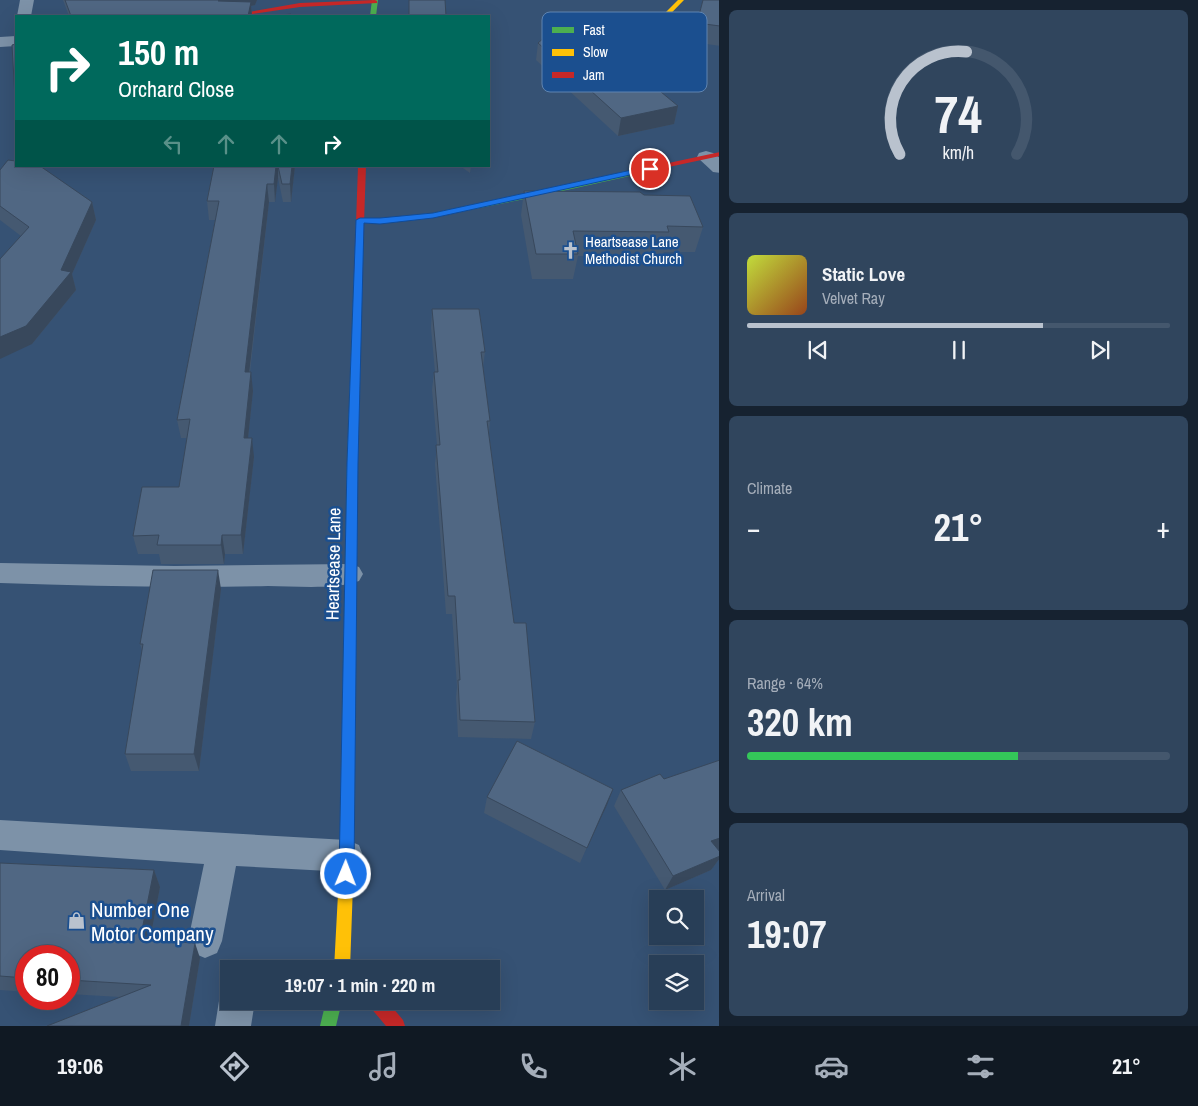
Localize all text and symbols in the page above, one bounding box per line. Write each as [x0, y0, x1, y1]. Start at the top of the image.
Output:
legend [542, 12, 707, 92]
text: Fast [583, 21, 605, 39]
text: 150 m [118, 29, 199, 76]
icon: right [35, 35, 100, 100]
text: Slow [583, 43, 609, 61]
text: Jam [583, 66, 605, 84]
text: Orchard Close [118, 74, 234, 104]
text: 74 [935, 79, 982, 149]
icon: left [159, 130, 187, 158]
icon: ahead [212, 130, 240, 158]
icon: ahead [265, 130, 293, 158]
icon: right [318, 130, 346, 158]
text: km/h [943, 141, 974, 165]
pin [629, 148, 671, 190]
icon: arrive [636, 155, 664, 183]
place label: Heartsease Lane Methodist Church [585, 231, 682, 269]
church icon: Heartsease Lane Methodist Church [561, 240, 581, 260]
text: Static Love [822, 261, 905, 287]
text: Velvet Ray [822, 287, 885, 309]
icon: previous [804, 336, 832, 364]
icon: pause [945, 336, 973, 364]
icon: next [1086, 336, 1114, 364]
text: Climate [747, 477, 792, 499]
text: 21° [934, 502, 983, 553]
street label: Heartsease Lane [320, 508, 346, 620]
text: − [747, 509, 760, 547]
text: + [1157, 509, 1170, 547]
text: Range · 64% [747, 672, 823, 694]
text: 320 km [747, 697, 853, 748]
position arrow [319, 847, 371, 899]
text: Arrival [747, 884, 785, 906]
map controls [649, 890, 704, 1010]
button: search [649, 890, 704, 945]
place label: Number One Motor Company [91, 895, 214, 948]
text: 19:07 [747, 909, 827, 960]
shop icon: Number One Motor Company [67, 911, 87, 931]
speed limit sign: 80 [15, 945, 80, 1010]
button: layers [649, 955, 704, 1010]
text: 19:07 · 1 min · 220 m [285, 972, 435, 998]
icon: directions [217, 1049, 252, 1084]
icon: music [366, 1049, 401, 1084]
icon: phone [516, 1049, 551, 1084]
icon: climate [665, 1049, 700, 1084]
icon: car [814, 1049, 849, 1084]
icon: filters [963, 1049, 998, 1084]
text: 19:06 [57, 1051, 103, 1081]
text: 21° [1112, 1051, 1141, 1081]

